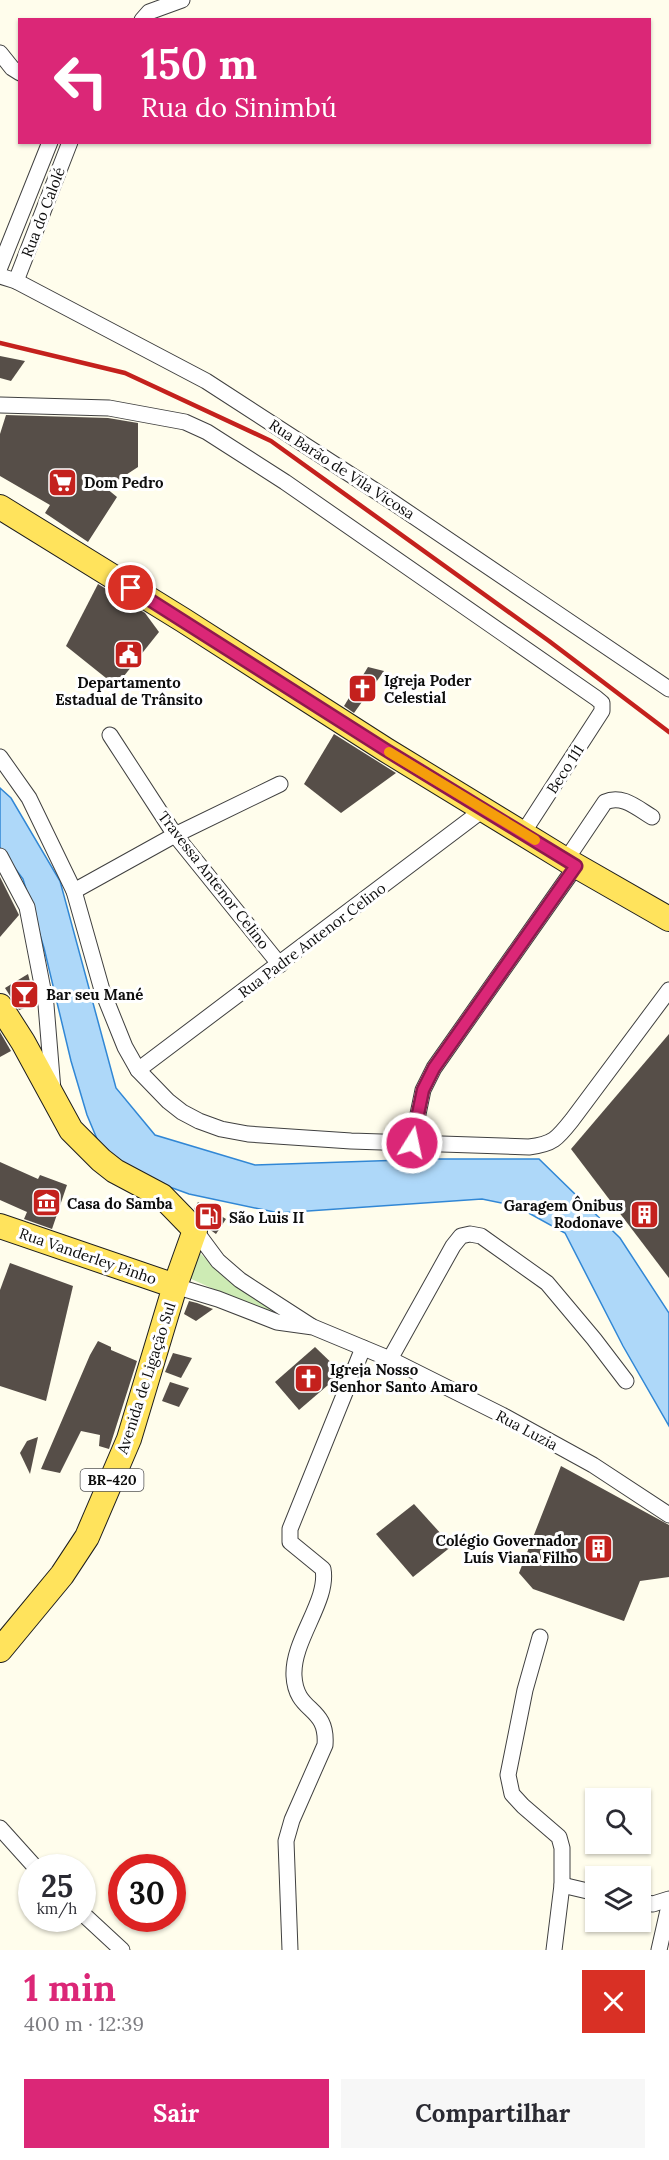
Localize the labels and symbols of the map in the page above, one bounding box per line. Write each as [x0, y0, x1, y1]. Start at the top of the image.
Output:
street label: Rua do Calolé [17, 164, 69, 260]
street label: Rua Barão de Vila Vicosa [266, 415, 419, 523]
supermarket icon: Dom Pedro [47, 466, 79, 498]
place label: Dom Pedro [84, 473, 164, 492]
pin [105, 562, 156, 613]
public building icon: Departamento Estadual de Trânsito [113, 639, 145, 671]
place label: Igreja Poder Celestial [384, 671, 472, 707]
place label: Departamento Estadual de Trânsito [55, 673, 203, 709]
church icon: Igreja Poder Celestial [347, 673, 379, 705]
street label: Beco 111 [542, 741, 588, 797]
street label: Travessa Antenor Celino [154, 807, 274, 953]
street label: Rua Padre Antenor Celino [235, 878, 390, 1002]
bar icon: Bar seu Mané [9, 978, 41, 1010]
place label: Bar seu Mané [46, 985, 143, 1004]
position arrow [380, 1111, 444, 1175]
museum icon: Casa do Samba [30, 1187, 62, 1219]
place label: Casa do Samba [67, 1194, 173, 1213]
place label: Garagem Ônibus Rodonave [504, 1195, 623, 1232]
building icon: Garagem Ônibus Rodonave [628, 1198, 660, 1230]
fuel station icon: São Luis II [192, 1201, 224, 1233]
place label: São Luis II [229, 1208, 304, 1227]
street label: Rua Vanderley Pinho [17, 1224, 159, 1289]
street label: Avenida de Ligação Sul [112, 1300, 180, 1457]
place label: Igreja Nosso Senhor Santo Amaro [330, 1360, 478, 1396]
church icon: Igreja Nosso Senhor Santo Amaro [293, 1362, 325, 1394]
street label: Rua Luzia [493, 1406, 561, 1454]
road number: BR-420 [80, 1469, 144, 1491]
place label: Colégio Governador Luís Viana Filho [436, 1531, 579, 1567]
building icon: Colégio Governador Luís Viana Filho [583, 1533, 615, 1565]
speed limit sign: 30 [108, 1854, 186, 1932]

